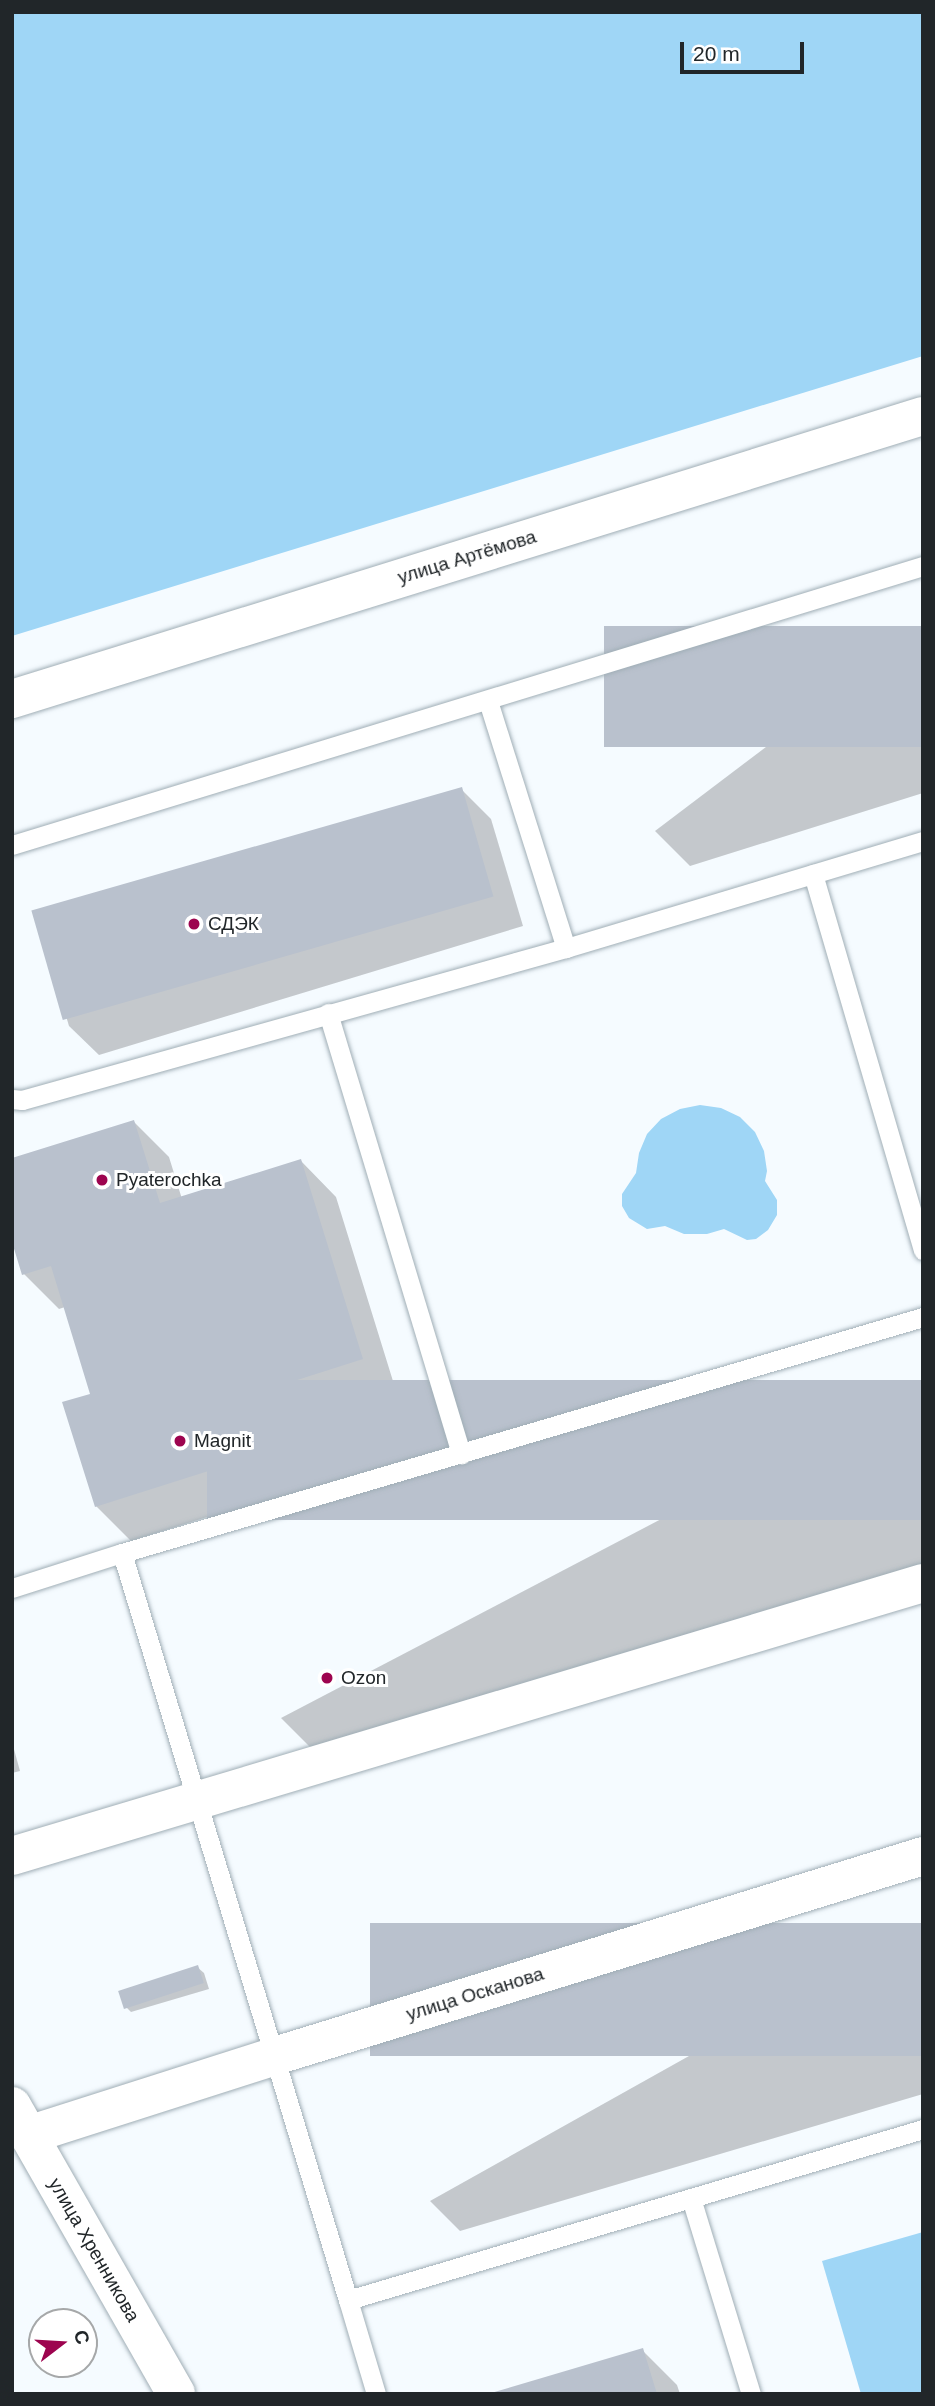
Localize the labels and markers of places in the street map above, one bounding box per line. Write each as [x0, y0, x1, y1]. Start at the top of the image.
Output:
place label: СДЭК [208, 913, 259, 935]
marker: СДЭК [186, 916, 202, 932]
place label: Pyaterochka [116, 1169, 222, 1191]
marker: Pyaterochka [94, 1172, 110, 1188]
place label: Magnit [194, 1430, 251, 1452]
marker: Magnit [172, 1433, 188, 1449]
place label: Ozon [341, 1667, 386, 1689]
marker: Ozon [319, 1670, 335, 1686]

